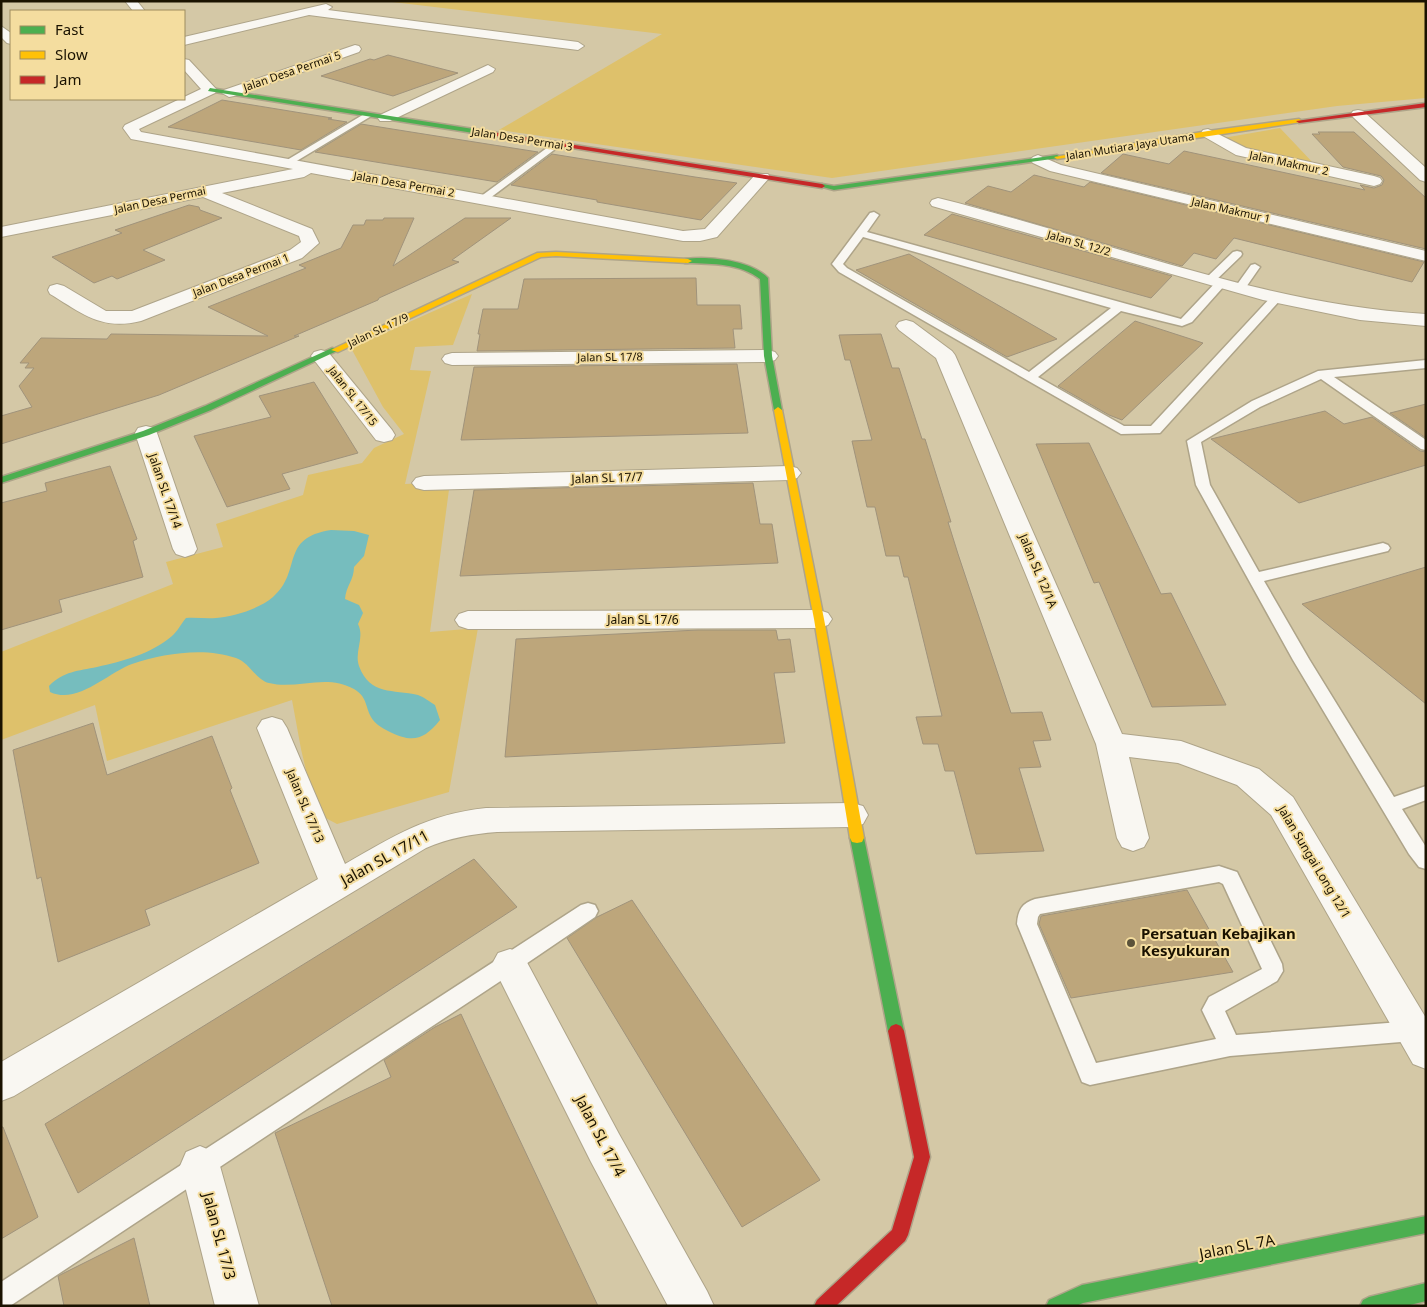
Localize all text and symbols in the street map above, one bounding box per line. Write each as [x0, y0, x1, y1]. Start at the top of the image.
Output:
legend [10, 10, 185, 100]
text: Fast [55, 19, 84, 39]
text: Slow [55, 44, 88, 64]
street label: Jalan Desa Permai 5 [240, 47, 343, 95]
text: Jam [53, 69, 82, 89]
street label: Jalan Desa Permai 3 [469, 123, 574, 154]
street label: Jalan Mutiara Jaya Utama [1064, 128, 1195, 163]
street label: Jalan Makmur 2 [1247, 147, 1330, 178]
street label: Jalan Desa Permai 2 [351, 167, 456, 200]
street label: Jalan Desa Permai [112, 182, 207, 217]
street label: Jalan Makmur 1 [1189, 193, 1272, 226]
street label: Jalan SL 12/2 [1045, 226, 1113, 259]
street label: Jalan Desa Permai 1 [189, 249, 291, 300]
street label: Jalan SL 17/9 [344, 309, 411, 351]
street label: Jalan SL 17/8 [576, 348, 643, 365]
street label: Jalan SL 17/15 [325, 362, 381, 429]
street label: Jalan SL 17/14 [144, 450, 186, 531]
street label: Jalan SL 17/7 [570, 468, 643, 487]
street label: Jalan SL 12/1A [1015, 530, 1062, 611]
street label: Jalan SL 17/6 [606, 611, 679, 628]
street label: Jalan SL 17/13 [282, 766, 329, 845]
street label: Jalan Sungai Long 12/1 [1273, 801, 1355, 921]
street label: Jalan SL 17/11 [335, 825, 432, 891]
place label: Persatuan Kebajikan Kesyukuran [1141, 923, 1296, 960]
marker: Persatuan Kebajikan Kesyukuran [1125, 937, 1137, 949]
street label: Jalan SL 17/4 [570, 1090, 631, 1180]
street label: Jalan SL 17/3 [198, 1188, 241, 1281]
street label: Jalan SL 7A [1196, 1229, 1276, 1263]

